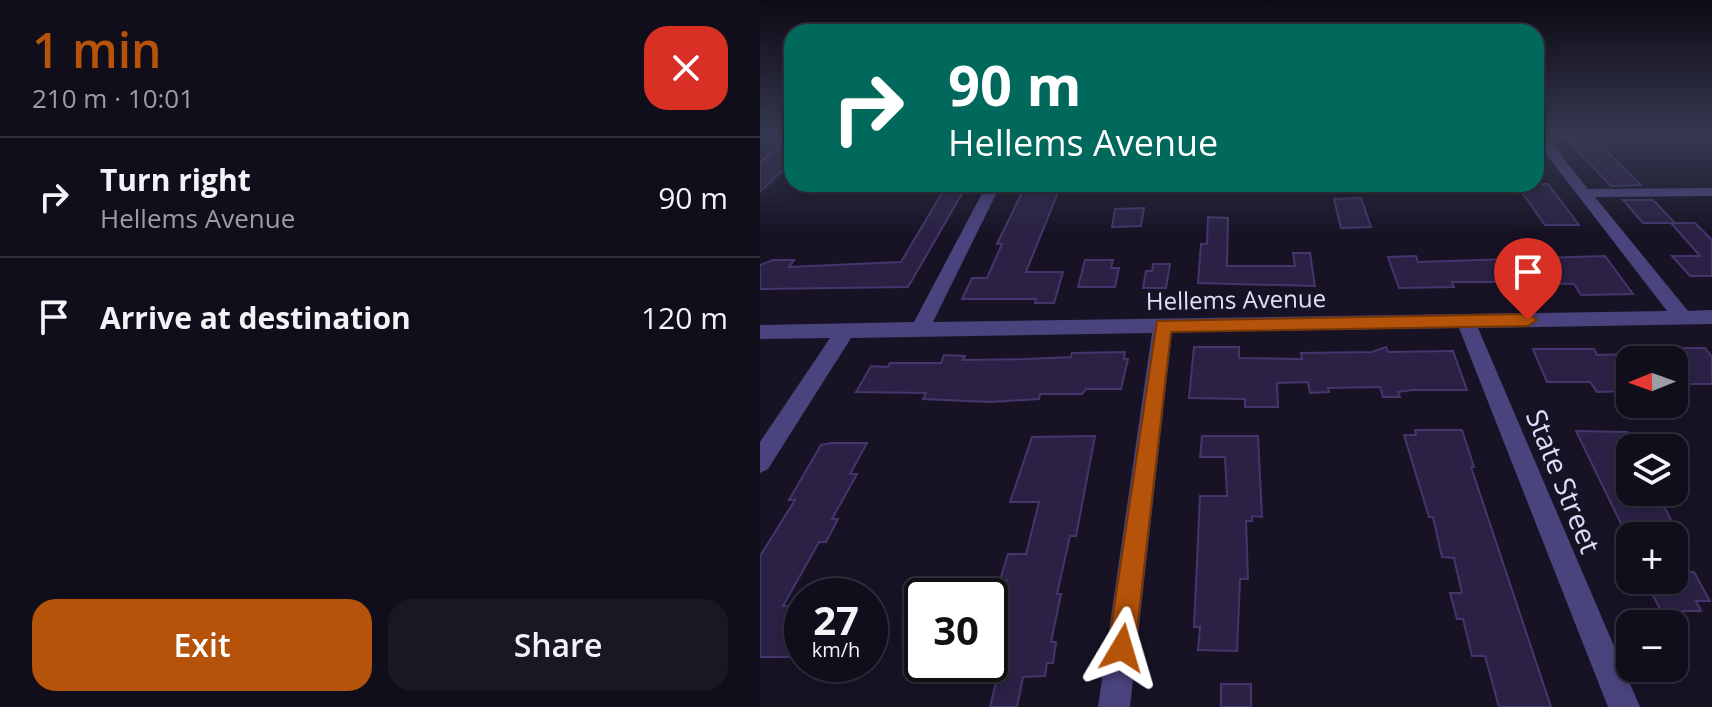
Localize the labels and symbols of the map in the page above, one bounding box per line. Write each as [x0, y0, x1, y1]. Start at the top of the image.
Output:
pin [1494, 238, 1562, 320]
street label: Hellems Avenue [1146, 281, 1326, 317]
north arrow [1616, 346, 1688, 418]
street label: State Street [1518, 403, 1610, 559]
speed limit sign: 30 [904, 578, 1008, 682]
position arrow [1080, 606, 1164, 690]

